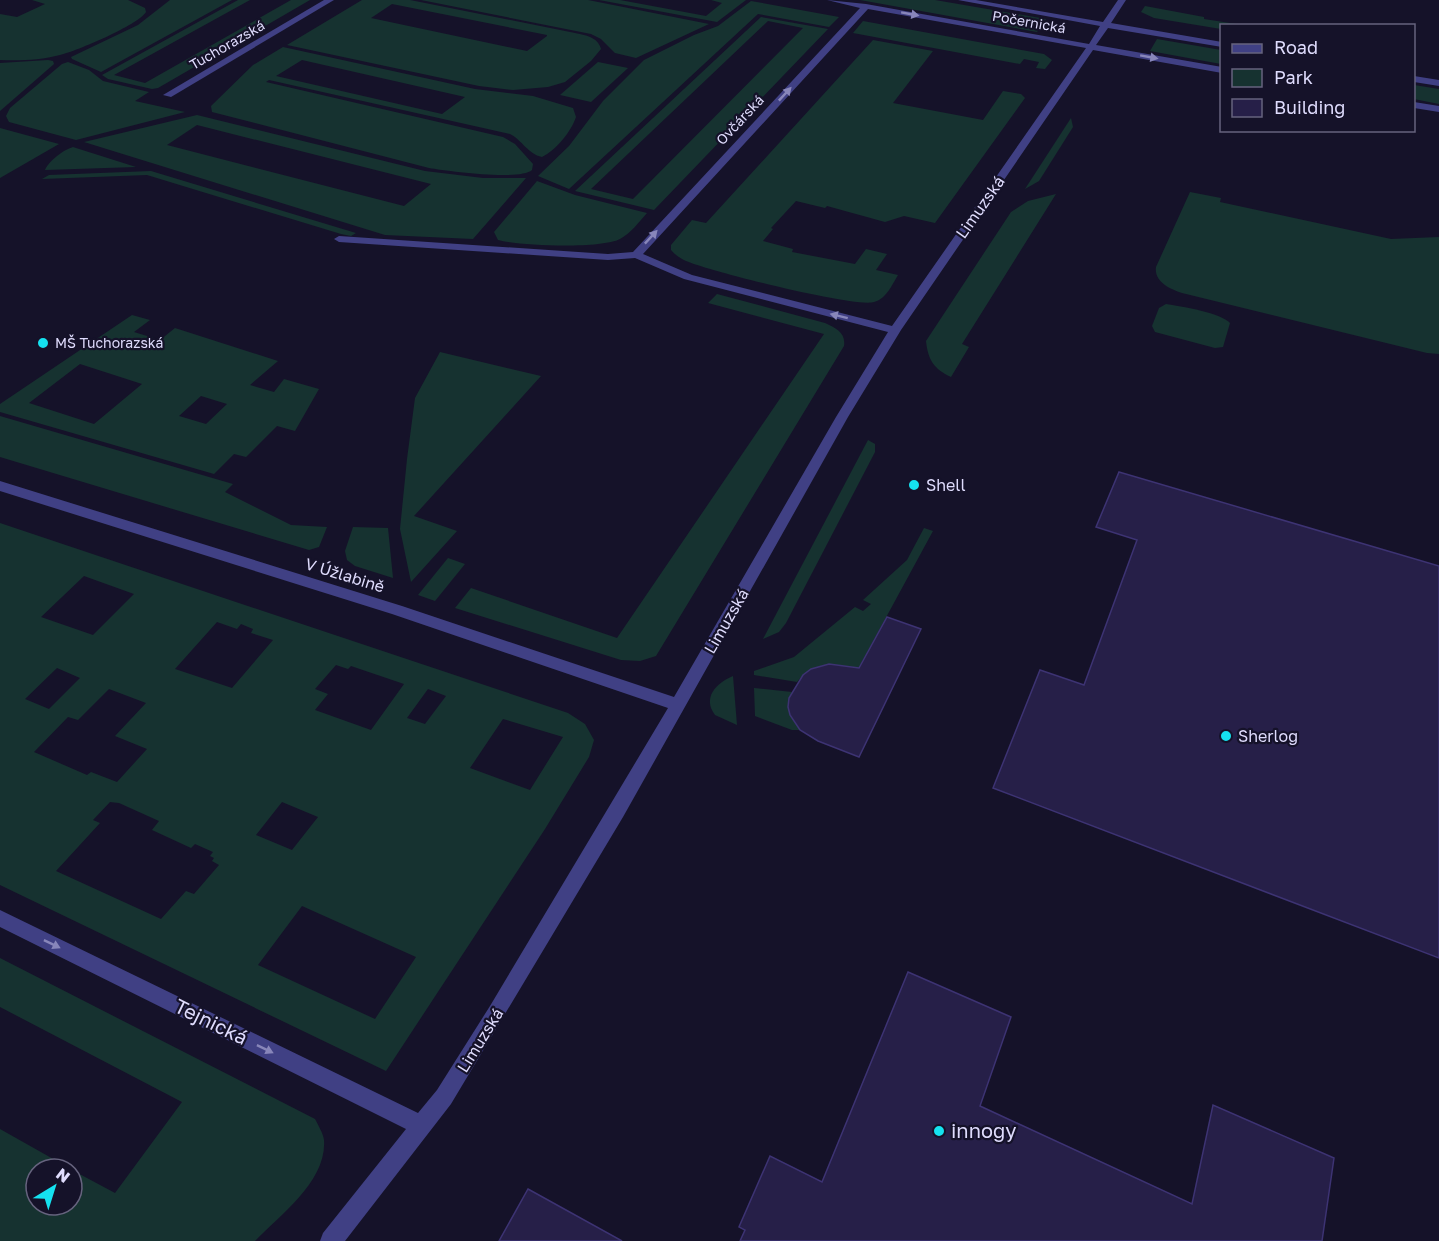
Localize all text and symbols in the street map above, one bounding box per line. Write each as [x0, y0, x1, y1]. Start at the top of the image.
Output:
street label: Počernická [991, 7, 1067, 36]
one-way arrow [900, 10, 919, 19]
street label: Tuchorazská [186, 16, 267, 73]
legend [1220, 24, 1415, 132]
text: Road [1274, 36, 1318, 58]
one-way arrow [1140, 53, 1159, 62]
text: Park [1274, 66, 1313, 88]
one-way arrow [778, 87, 792, 102]
street label: Ovčárská [712, 91, 767, 148]
text: Building [1274, 96, 1345, 118]
street label: Limuzská [951, 172, 1009, 242]
one-way arrow [644, 230, 658, 244]
one-way arrow [830, 310, 848, 320]
place label: MŠ Tuchorazská [55, 334, 164, 351]
marker: MŠ Tuchorazská [36, 336, 50, 350]
place label: Shell [926, 475, 966, 495]
marker: Shell [907, 478, 921, 492]
street label: V Úžlabině [303, 553, 387, 597]
street label: Limuzská [699, 585, 753, 657]
place label: Sherlog [1238, 726, 1298, 746]
marker: Sherlog [1219, 729, 1233, 743]
one-way arrow [44, 939, 61, 948]
street label: Tejnická [171, 993, 252, 1049]
street label: Limuzská [452, 1004, 508, 1076]
one-way arrow [256, 1044, 273, 1054]
place label: innogy [951, 1118, 1016, 1142]
marker: innogy [932, 1124, 946, 1138]
north arrow [24, 1157, 84, 1217]
text: N [52, 1164, 74, 1187]

